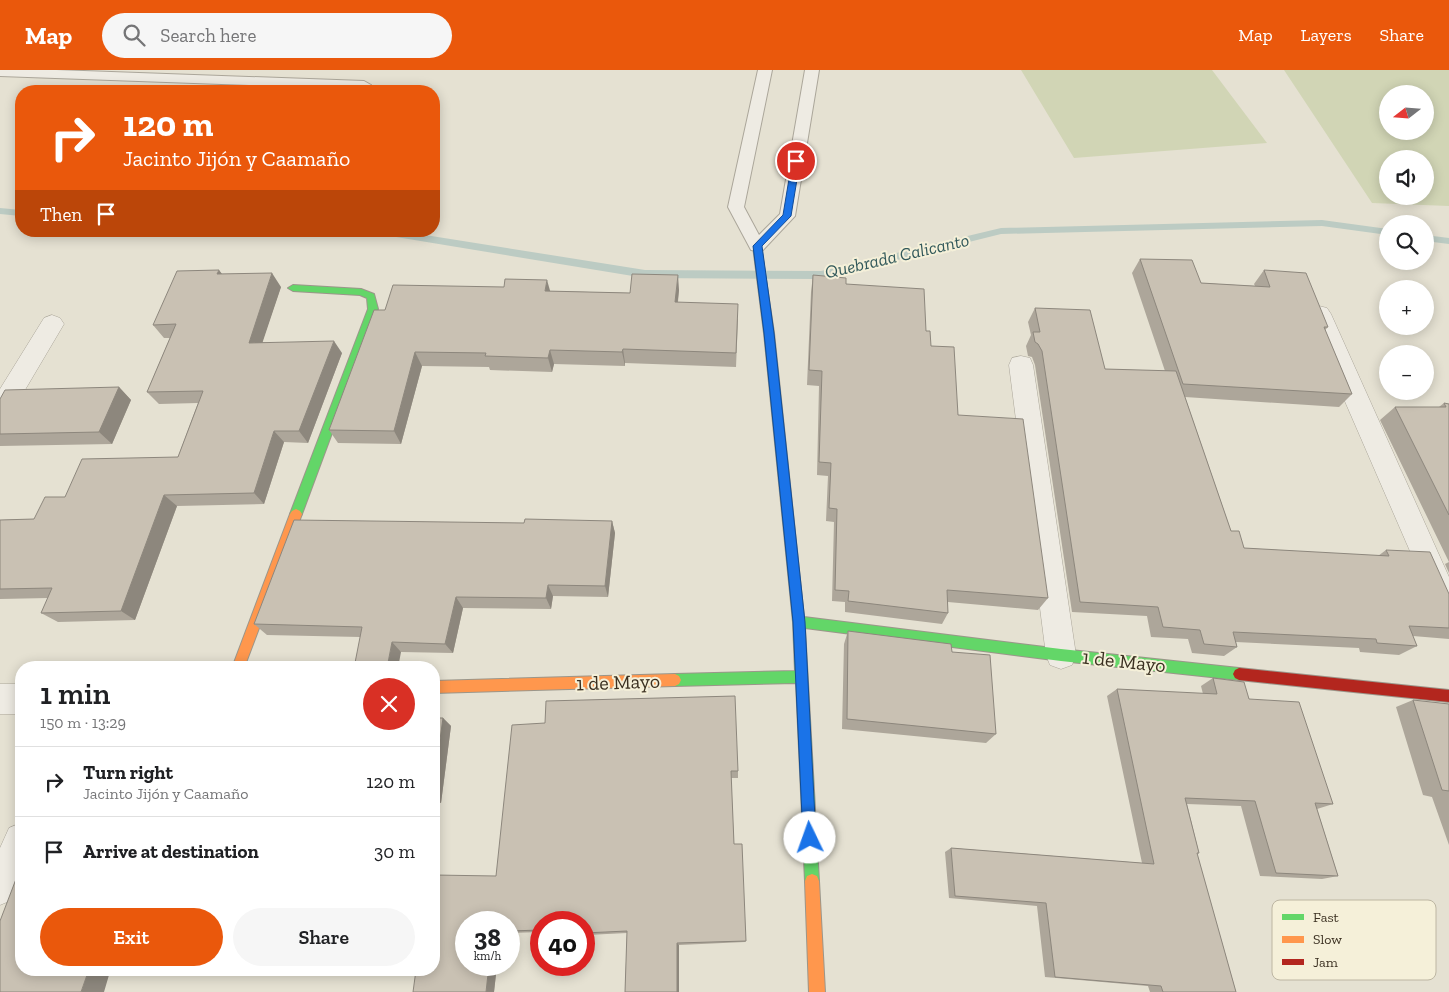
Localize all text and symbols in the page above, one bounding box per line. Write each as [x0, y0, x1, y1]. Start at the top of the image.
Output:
search box [102, 13, 452, 58]
text: Map [25, 21, 72, 50]
icon: search [120, 21, 148, 49]
text: Search here [160, 24, 257, 47]
text: Map [1238, 24, 1273, 46]
text: Layers [1301, 24, 1352, 46]
text: Share [1380, 24, 1424, 46]
north arrow [1379, 85, 1434, 140]
map controls [1379, 85, 1434, 400]
text: 120 m [123, 103, 213, 145]
icon: right [40, 105, 105, 170]
pin [775, 140, 817, 182]
text: Jacinto Jijón y Caamaño [123, 145, 350, 172]
icon: arrive [782, 147, 810, 175]
button: sound [1379, 150, 1434, 205]
icon: arrive [92, 200, 120, 228]
text: Then [40, 203, 82, 226]
button: search [1379, 215, 1434, 270]
water label: Quebrada Calicanto [823, 229, 971, 283]
button: + [1379, 280, 1434, 335]
button: − [1379, 345, 1434, 400]
street label: 1 de Mayo [1081, 645, 1167, 677]
street label: 1 de Mayo [576, 669, 660, 695]
text: 1 min [40, 676, 110, 712]
button: close [363, 678, 415, 730]
text: 150 m · 13:29 [40, 713, 126, 732]
text: Turn right [83, 761, 173, 784]
icon: right [40, 768, 68, 796]
text: 120 m [366, 770, 415, 793]
text: Jacinto Jijón y Caamaño [83, 784, 248, 803]
position arrow [783, 811, 835, 863]
icon: arrive [40, 838, 68, 866]
text: Arrive at destination [83, 840, 259, 863]
text: 30 m [374, 840, 415, 863]
legend [1272, 900, 1436, 980]
button: Exit [40, 908, 223, 966]
button: Share [233, 908, 415, 966]
text: Fast [1313, 909, 1340, 926]
speed limit sign: 40 [530, 911, 595, 976]
text: 38 [474, 922, 501, 952]
text: Slow [1313, 931, 1342, 948]
text: km/h [474, 949, 501, 963]
text: Jam [1313, 954, 1338, 971]

